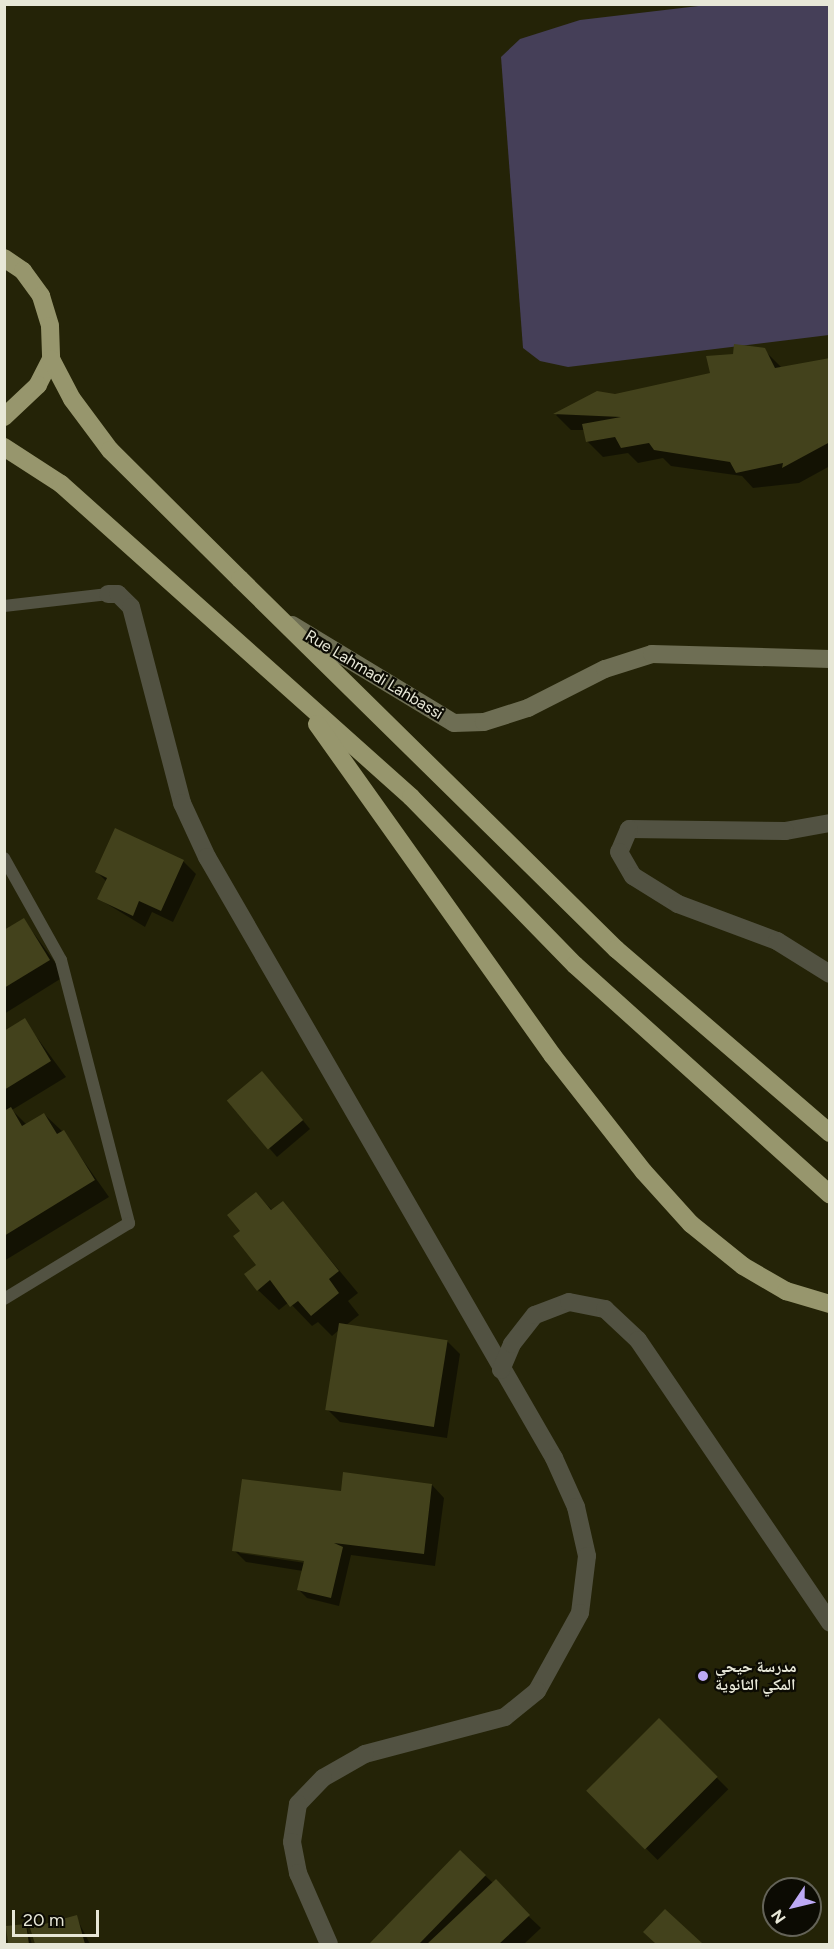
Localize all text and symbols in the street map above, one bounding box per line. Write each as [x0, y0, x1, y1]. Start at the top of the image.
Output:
street label: Rue Lahmadi Lahbassi [302, 626, 446, 724]
place label: مدرسة حيحي المكي الثانوية [715, 1657, 797, 1695]
marker: مدرسة حيحي المكي الثانوية [696, 1669, 710, 1683]
north arrow [762, 1877, 822, 1937]
scale bar [15, 1898, 102, 1936]
text: N [767, 1906, 790, 1927]
text: 20 m [23, 1909, 64, 1931]

